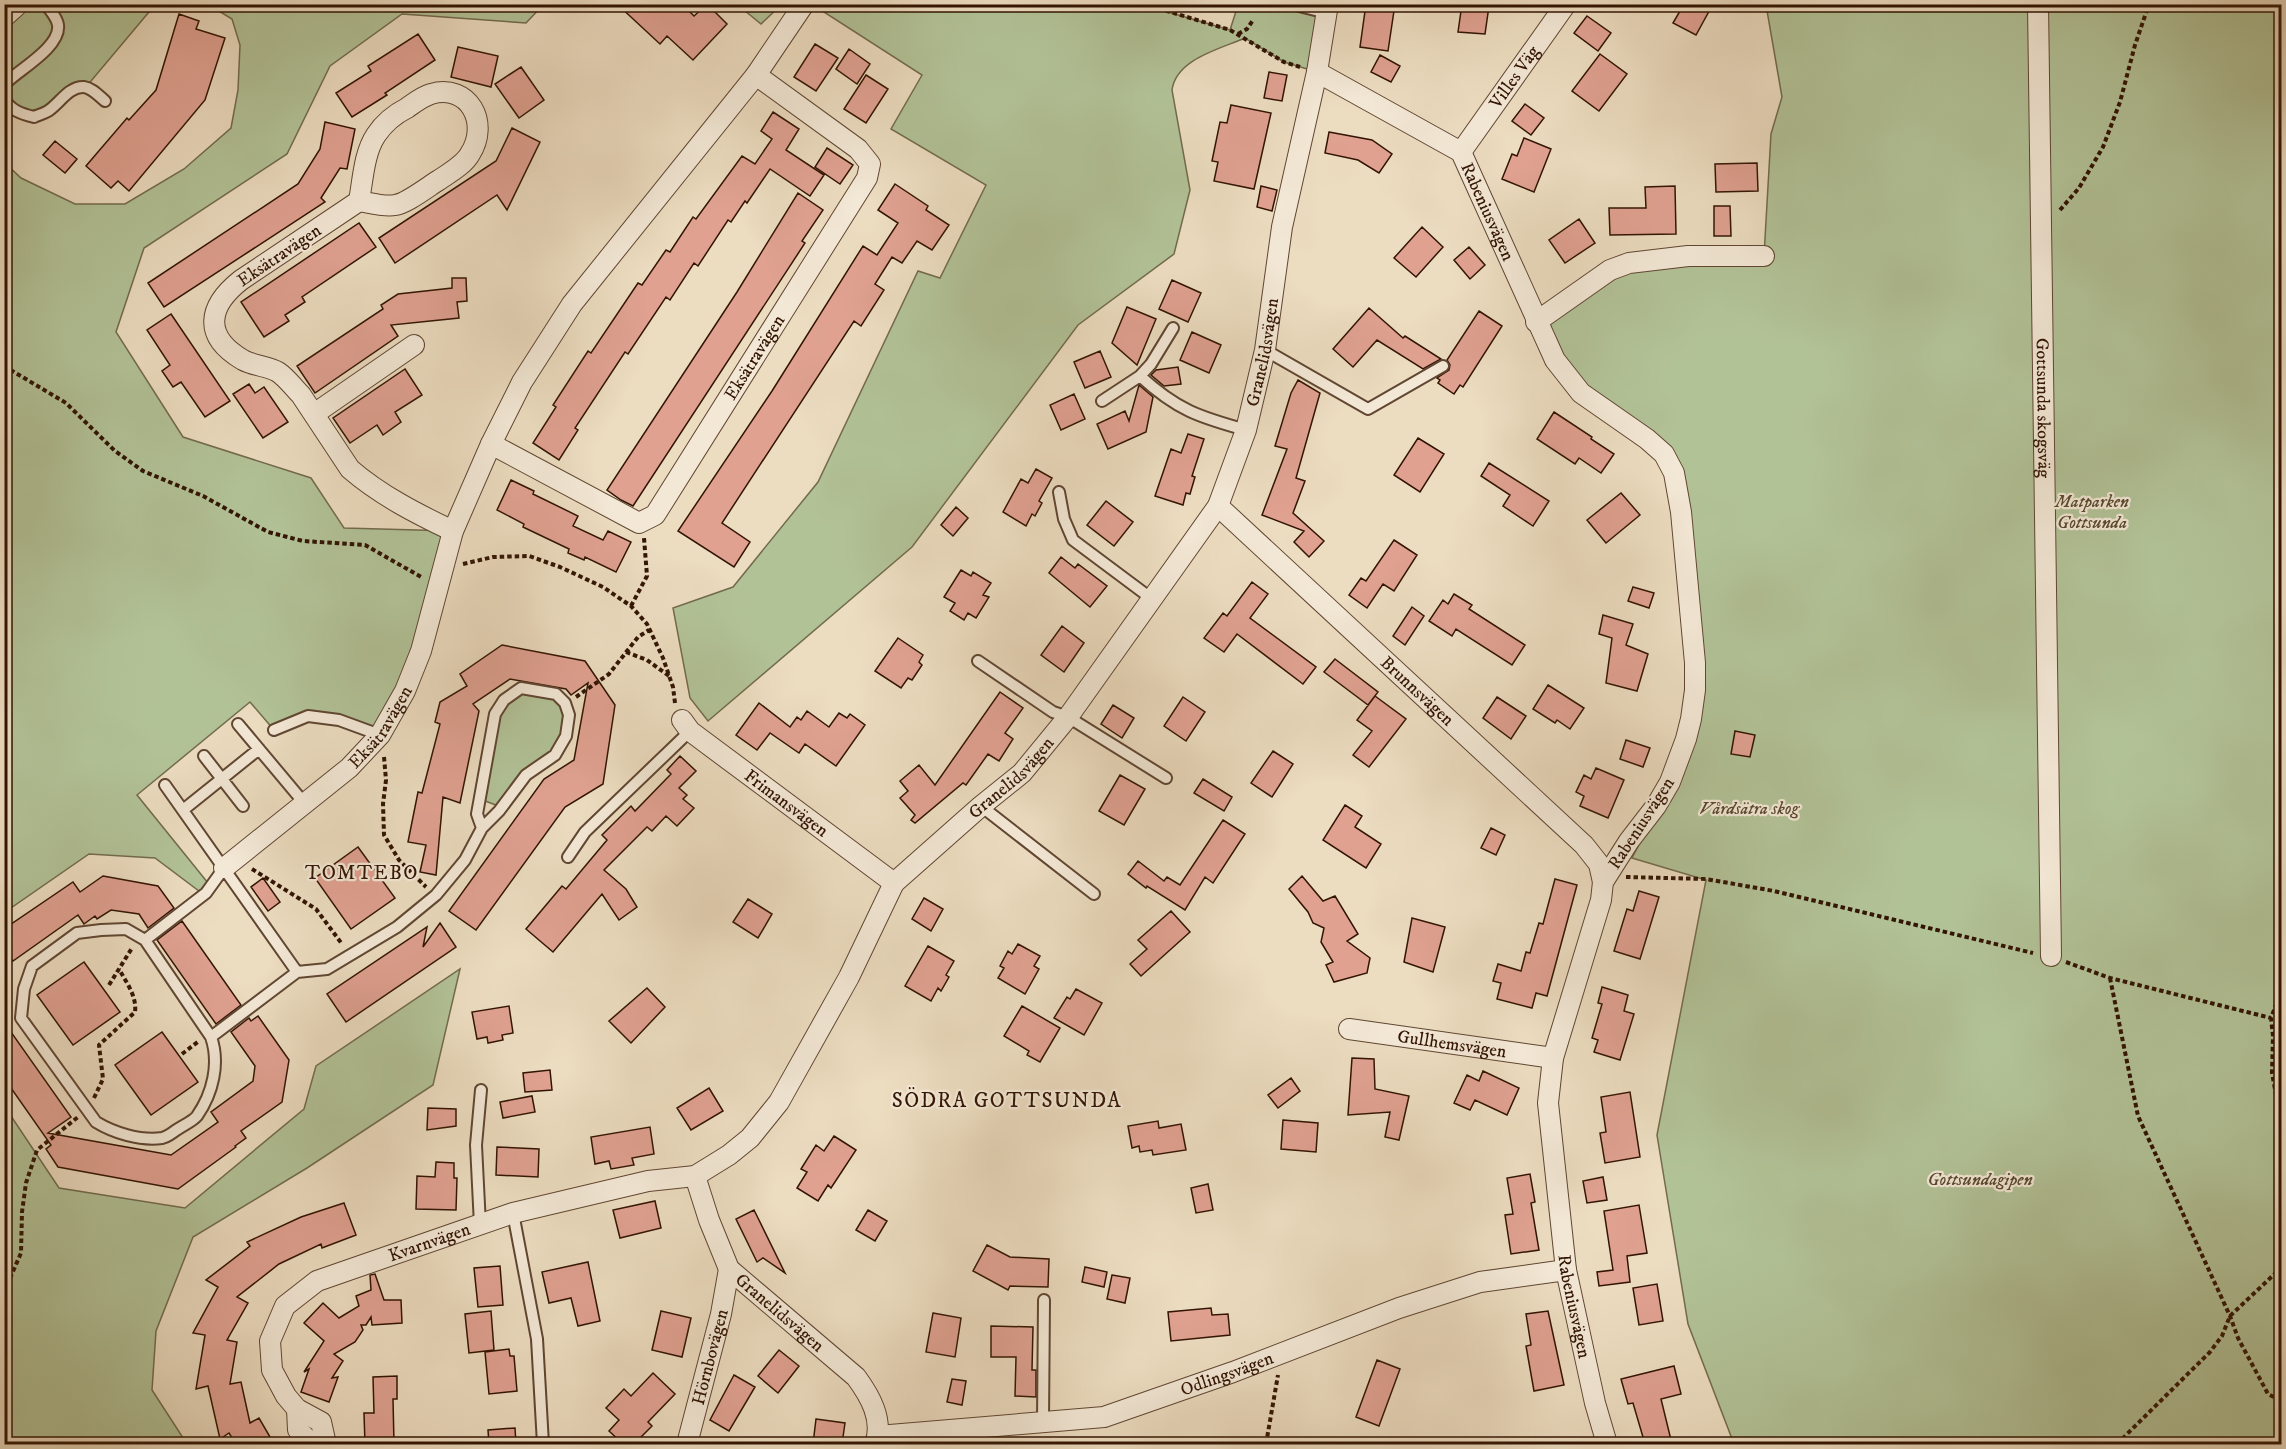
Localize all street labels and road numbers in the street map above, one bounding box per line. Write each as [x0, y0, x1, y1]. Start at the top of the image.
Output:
street label: Villes Väg [1485, 42, 1545, 114]
street label: Rabeniusvägen [1455, 159, 1519, 265]
street label: Eksätravägen [233, 219, 326, 292]
street label: Granelidsvägen [1242, 296, 1284, 409]
street label: Eksätravägen [720, 311, 790, 405]
street label: Gottsunda skogsväg [2031, 338, 2054, 478]
street label: Brunnsvägen [1375, 652, 1459, 732]
street label: Eksätravägen [344, 682, 418, 774]
street label: Granelidsvägen [964, 732, 1060, 824]
street label: Frimansvägen [740, 765, 833, 843]
street label: Rabeniusvägen [1604, 773, 1680, 874]
street label: Gullhemsvägen [1396, 1026, 1508, 1063]
street label: Kvarnvägen [386, 1218, 474, 1267]
street label: Rabeniusvägen [1552, 1254, 1595, 1361]
street label: Granelidsvägen [730, 1269, 829, 1358]
street label: Hörnbovägen [688, 1306, 734, 1407]
street label: Odlingsvägen [1178, 1347, 1277, 1401]

